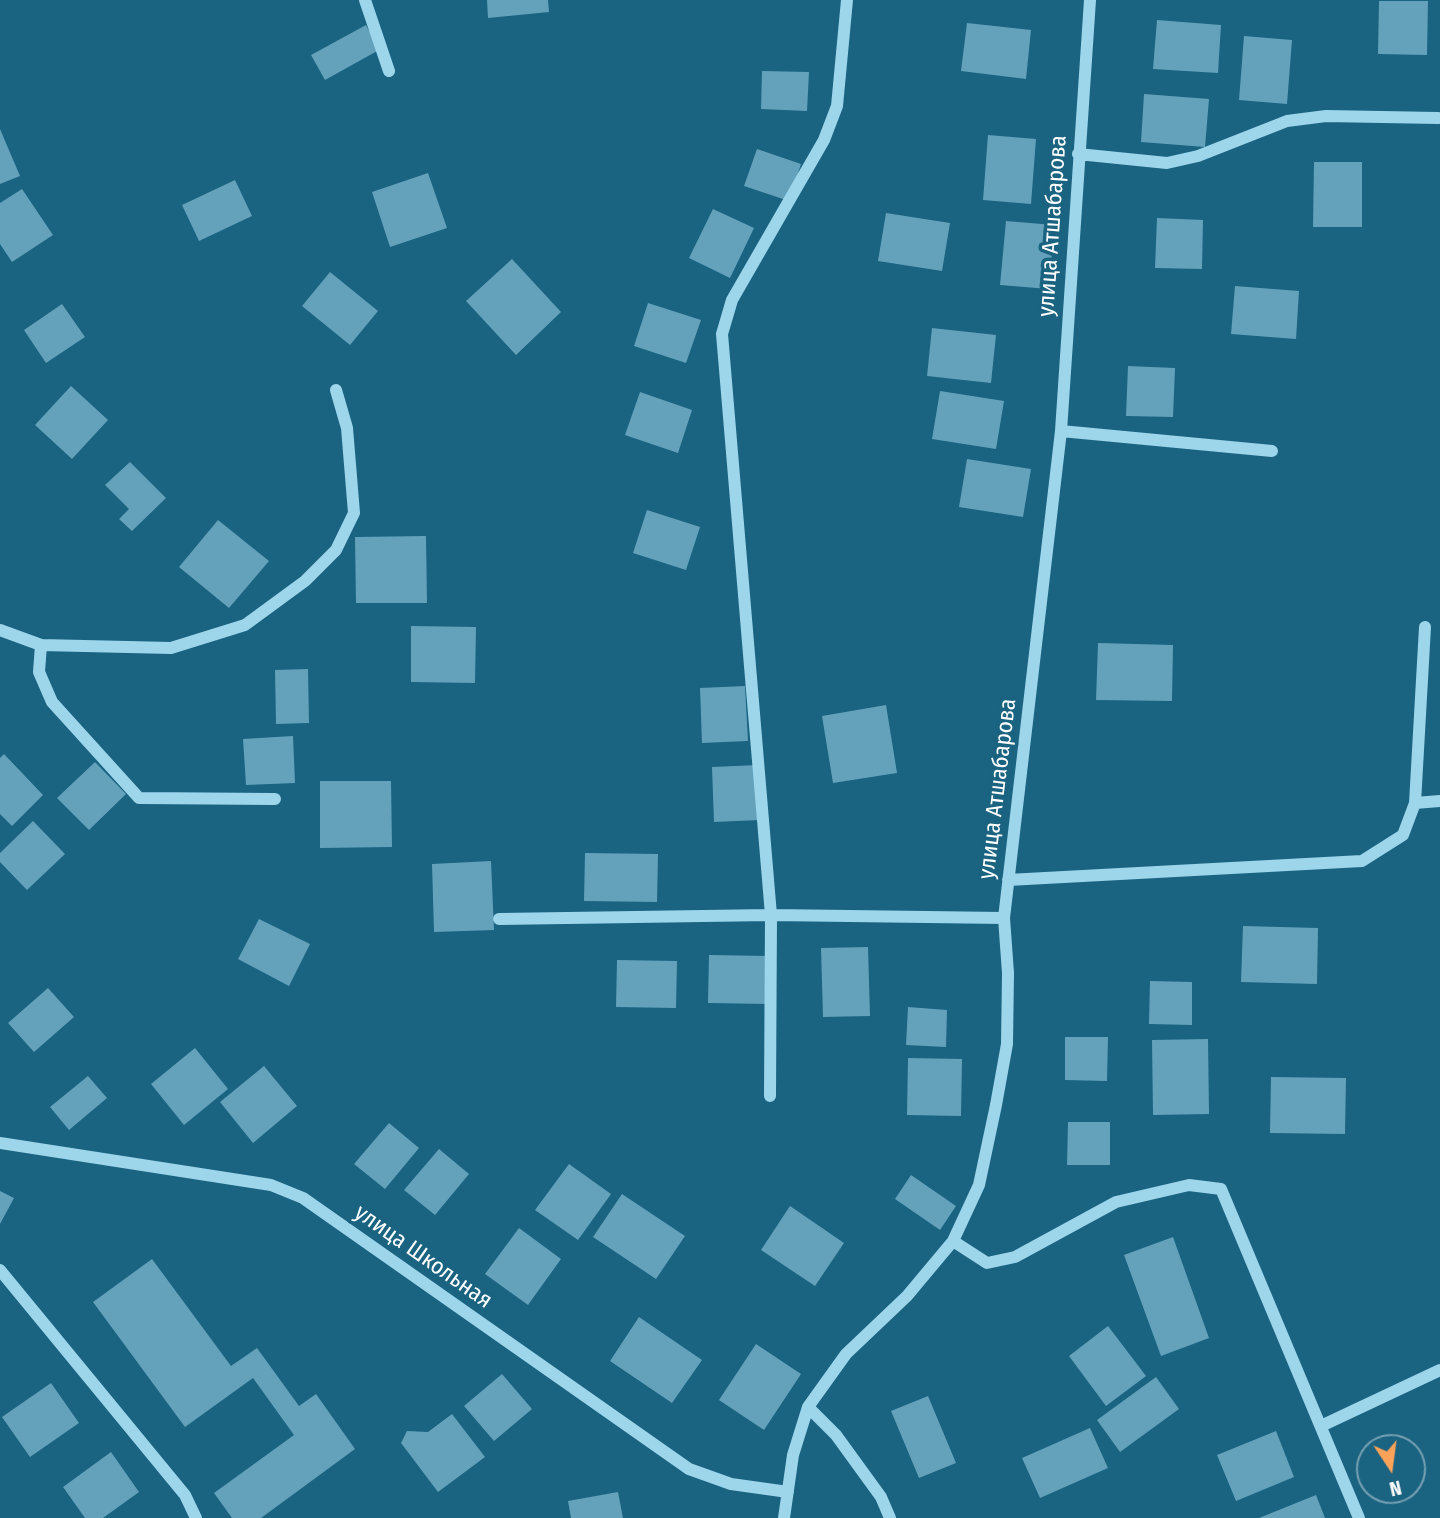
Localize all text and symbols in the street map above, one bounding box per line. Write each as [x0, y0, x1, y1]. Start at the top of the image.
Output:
street label: улица Атшабарова [1033, 134, 1073, 318]
street label: улица Атшабарова [973, 697, 1023, 881]
street label: улица Школьная [349, 1199, 497, 1315]
north arrow [1356, 1434, 1426, 1504]
text: N [1387, 1476, 1404, 1500]

